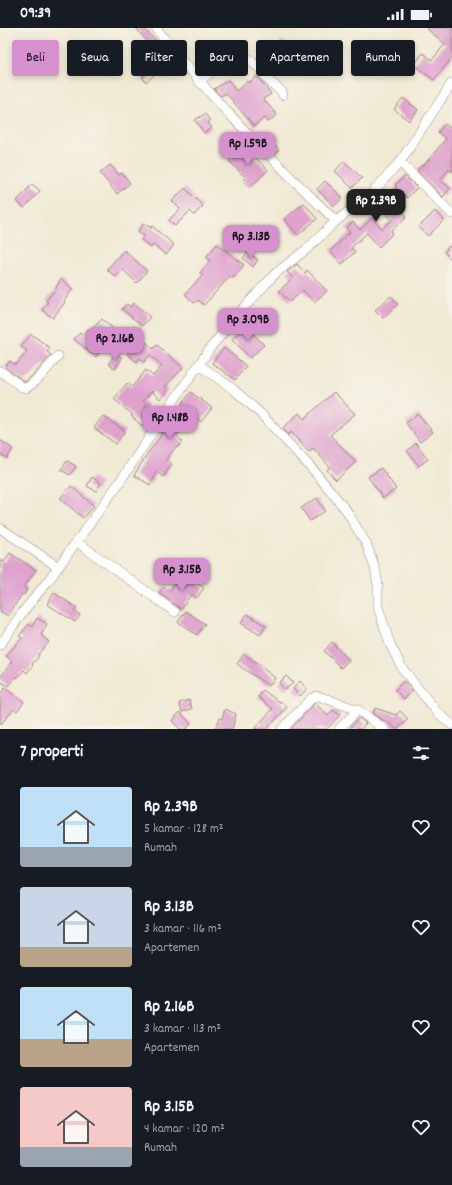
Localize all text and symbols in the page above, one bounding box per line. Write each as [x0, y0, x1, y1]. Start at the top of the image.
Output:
text: 09:39 [20, 3, 51, 25]
chip: Beli [12, 40, 59, 76]
chip: Sewa [67, 40, 123, 76]
chip: Filter [131, 40, 187, 76]
chip: Baru [195, 40, 248, 76]
chip: Apartemen [256, 40, 343, 76]
chip: Rumah [351, 40, 415, 76]
pin: Rp 1.59B [207, 132, 289, 166]
text: Rp 1.59B [229, 135, 267, 154]
pin: Rp 2.39B [335, 189, 417, 223]
text: Rp 2.39B [355, 192, 397, 211]
pin: Rp 3.13B [210, 225, 292, 259]
text: Rp 3.13B [232, 228, 270, 247]
pin: Rp 3.09B [207, 308, 289, 342]
text: Rp 3.09B [227, 311, 269, 330]
pin: Rp 2.16B [74, 327, 156, 361]
text: Rp 2.16B [96, 330, 134, 349]
pin: Rp 1.48B [129, 406, 211, 440]
text: Rp 1.48B [151, 409, 189, 428]
pin: Rp 3.15B [141, 558, 223, 592]
text: Rp 3.15B [163, 561, 201, 580]
text: 7 properti [20, 741, 83, 765]
icon: filters [410, 742, 432, 764]
text: Rp 2.39B [144, 796, 198, 820]
icon: home [52, 803, 100, 851]
icon: heart [410, 816, 432, 838]
text: 5 kamar · 128 m² [144, 820, 224, 839]
text: Rumah [144, 839, 177, 858]
text: Rp 3.13B [144, 896, 194, 920]
icon: home [52, 903, 100, 951]
icon: heart [410, 916, 432, 938]
text: 3 kamar · 116 m² [144, 920, 222, 939]
text: Apartemen [144, 939, 199, 958]
text: Rp 2.16B [144, 996, 194, 1020]
icon: home [52, 1003, 100, 1051]
icon: heart [410, 1016, 432, 1038]
text: 3 kamar · 113 m² [144, 1020, 221, 1039]
text: Apartemen [144, 1039, 199, 1058]
text: Rp 3.15B [144, 1096, 194, 1120]
icon: home [52, 1103, 100, 1151]
icon: heart [410, 1116, 432, 1138]
text: 4 kamar · 120 m² [144, 1120, 225, 1139]
text: Rumah [144, 1139, 177, 1158]

